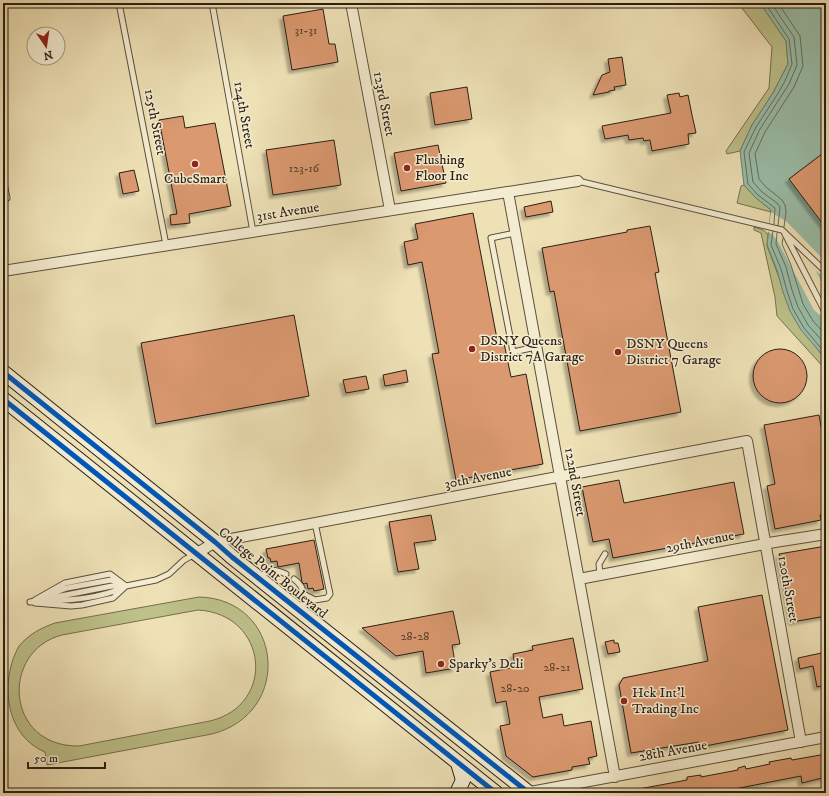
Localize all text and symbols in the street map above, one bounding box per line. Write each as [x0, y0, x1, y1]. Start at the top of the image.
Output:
house number: 31-31 [295, 23, 317, 38]
north arrow [26, 26, 66, 66]
text: N [42, 47, 54, 63]
street label: 123rd Street [369, 70, 399, 138]
street label: 124th Street [229, 80, 259, 151]
street label: 125th Street [140, 87, 170, 157]
place label: Flushing Floor Inc [415, 151, 469, 185]
marker: CubeSmart [190, 159, 200, 169]
house number: 123-16 [289, 161, 320, 176]
marker: Flushing Floor Inc [402, 163, 412, 173]
place label: CubeSmart [164, 170, 226, 188]
street label: 31st Avenue [256, 198, 321, 226]
place label: DSNY Queens District 7A Garage [480, 332, 585, 366]
place label: DSNY Queens District 7 Garage [626, 335, 722, 369]
marker: DSNY Queens District 7A Garage [467, 344, 477, 354]
marker: DSNY Queens District 7 Garage [613, 347, 623, 357]
street label: 122nd Street [560, 446, 590, 518]
street label: 30th Avenue [443, 463, 513, 493]
street label: College Point Boulevard [215, 523, 331, 623]
street label: 29th Avenue [664, 527, 736, 557]
street label: 120th Street [773, 554, 803, 624]
house number: 28-28 [401, 629, 429, 644]
place label: Sparky's Deli [449, 655, 524, 673]
marker: Sparky's Deli [436, 659, 446, 669]
house number: 28-21 [543, 660, 571, 675]
house number: 28-20 [500, 681, 530, 696]
place label: Hck Int'l Trading Inc [632, 684, 699, 718]
marker: Hck Int'l Trading Inc [619, 696, 629, 706]
street label: 28th Avenue [637, 736, 709, 766]
scale bar [28, 744, 105, 770]
text: 50 m [34, 751, 58, 766]

